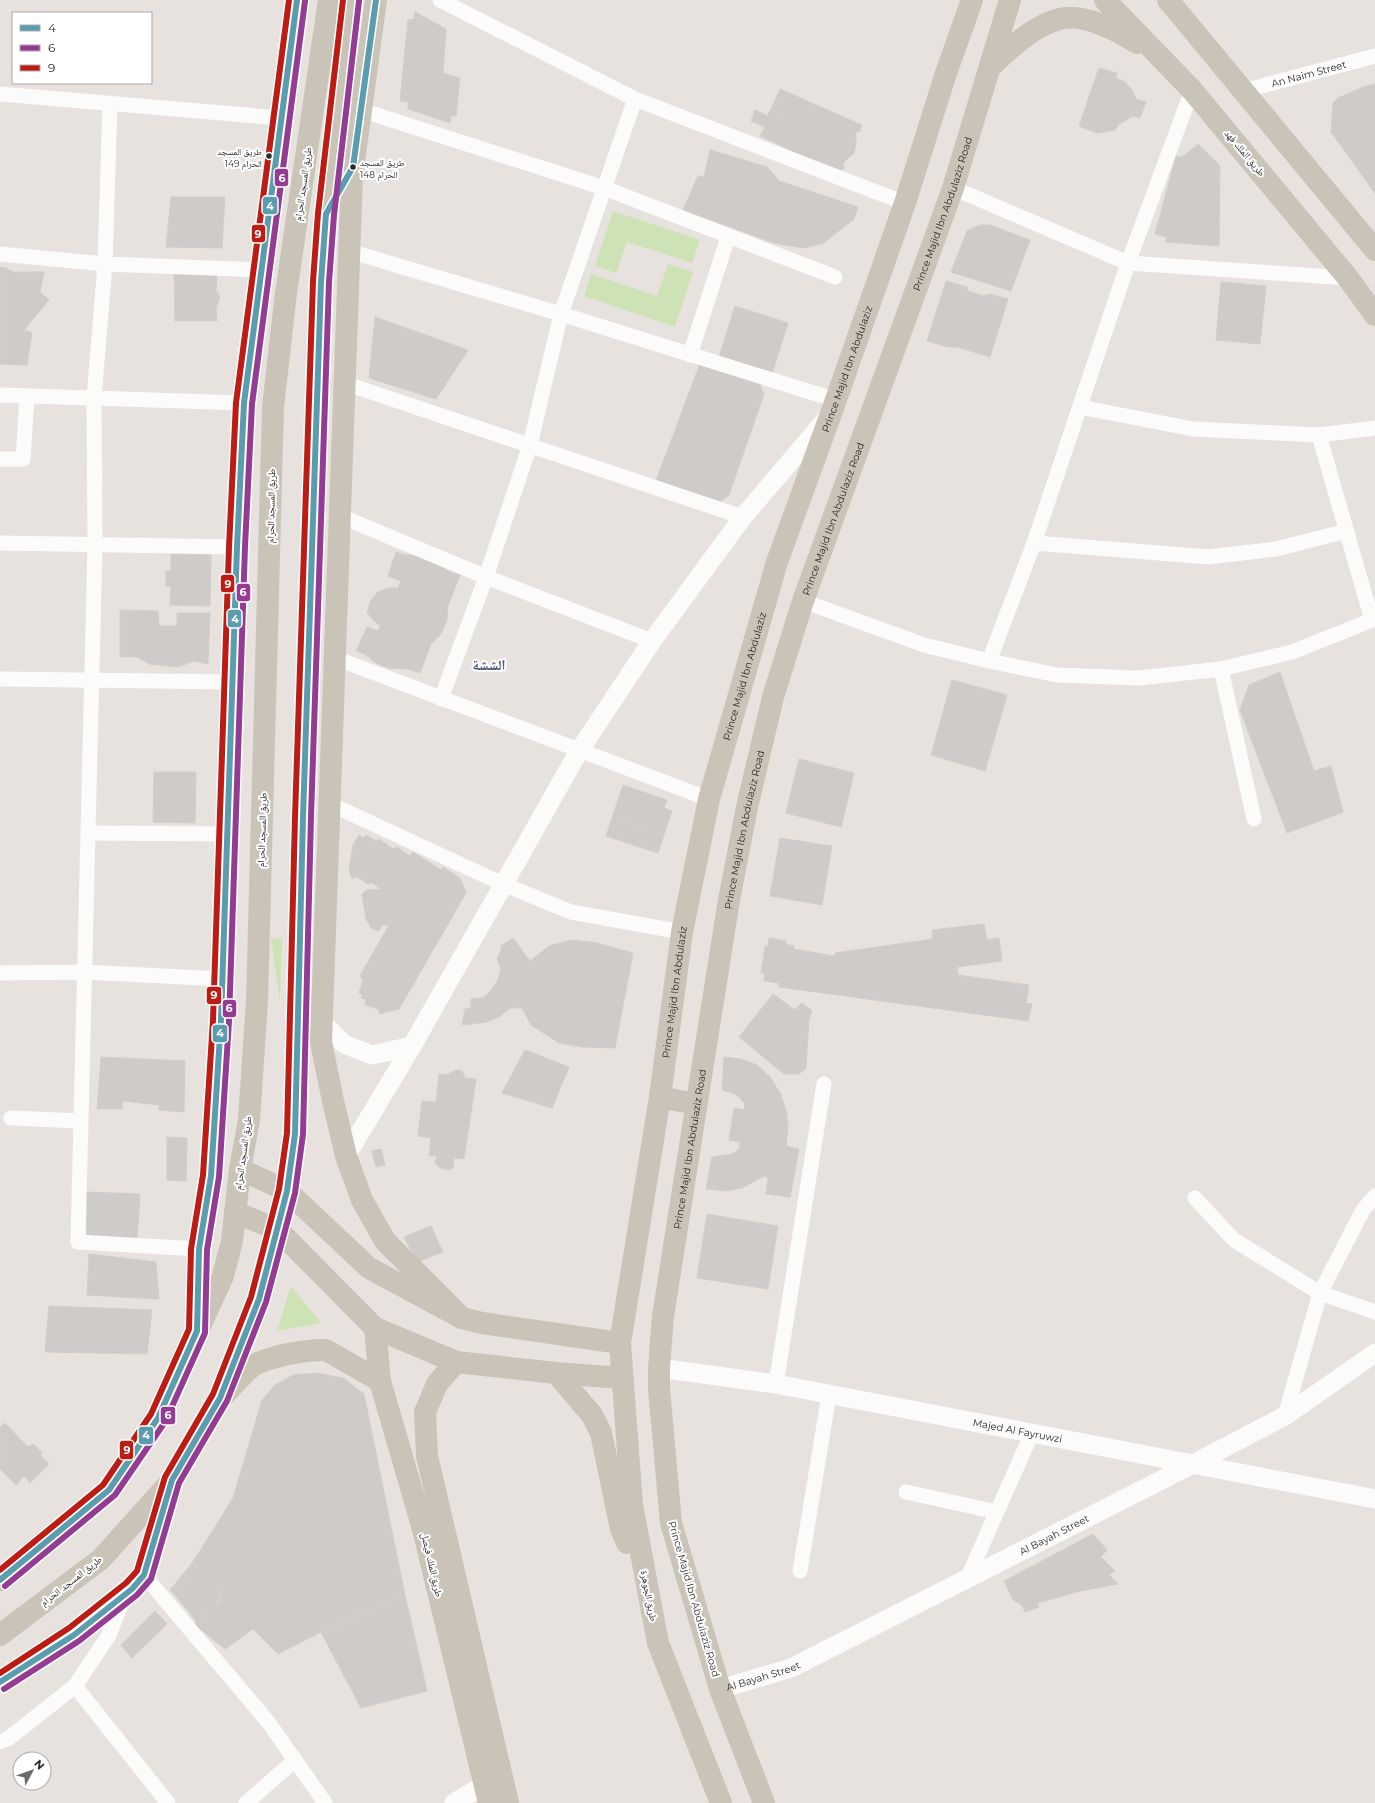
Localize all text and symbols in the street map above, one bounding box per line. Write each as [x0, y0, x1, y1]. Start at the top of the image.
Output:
legend [12, 12, 152, 84]
text: 4 [48, 20, 56, 35]
text: 6 [48, 40, 55, 55]
street label: An Naim Street [1270, 57, 1348, 90]
text: 9 [48, 60, 55, 75]
street label: طريق الملك فهد [1222, 127, 1269, 179]
street label: Prince Majid Ibn Abdulaziz Road [910, 135, 975, 293]
place label: طريق المسجد الحرام 149 [217, 146, 262, 171]
street label: طريق المسجد الحرام [291, 146, 316, 222]
marker: طريق المسجد الحرام 149 [264, 151, 274, 161]
place label: طريق المسجد الحرام 148 [360, 157, 405, 182]
marker: طريق المسجد الحرام 148 [348, 162, 358, 172]
line badge: 6 [274, 168, 289, 187]
text: 6 [278, 171, 286, 185]
line badge: 4 [262, 196, 278, 215]
text: 4 [266, 199, 274, 213]
line badge: 9 [251, 224, 266, 243]
text: 9 [254, 227, 262, 241]
street label: Prince Majid Ibn Abdulaziz [818, 304, 875, 434]
street label: Prince Majid Ibn Abdulaziz Road [799, 440, 867, 597]
street label: طريق المسجد الحرام [264, 468, 279, 544]
line badge: 9 [220, 574, 235, 593]
text: 9 [224, 577, 232, 591]
line badge: 6 [236, 583, 251, 602]
text: 6 [239, 585, 247, 599]
line badge: 4 [227, 609, 242, 628]
street label: Prince Majid Ibn Abdulaziz [720, 610, 769, 742]
text: 4 [231, 612, 239, 626]
district label: الششة [472, 656, 506, 674]
street label: Prince Majid Ibn Abdulaziz Road [721, 749, 767, 910]
street label: طريق المسجد الحرام [254, 792, 271, 868]
street label: Prince Majid Ibn Abdulaziz [659, 925, 690, 1059]
line badge: 9 [206, 986, 222, 1005]
text: 9 [210, 988, 218, 1002]
line badge: 6 [222, 999, 237, 1018]
text: 6 [225, 1001, 233, 1015]
line badge: 4 [212, 1024, 228, 1043]
text: 4 [216, 1026, 224, 1040]
street label: Prince Majid Ibn Abdulaziz Road [670, 1068, 709, 1230]
street label: طريق المسجد الحرام [231, 1115, 256, 1191]
line badge: 6 [160, 1406, 176, 1425]
text: 6 [164, 1408, 172, 1422]
street label: Majed Al Fayruwzi [972, 1415, 1063, 1445]
line badge: 4 [138, 1426, 154, 1445]
text: 4 [142, 1428, 150, 1442]
line badge: 9 [119, 1440, 134, 1460]
text: 9 [123, 1443, 131, 1457]
street label: Al Bayah Street [1017, 1511, 1091, 1558]
street label: Prince Majid Ibn Abdulaziz Road [665, 1519, 723, 1679]
street label: طريق الملك فيصل [418, 1532, 446, 1599]
street label: طريق المسجد الحرام [37, 1553, 105, 1610]
street label: طريق الجوهرة [638, 1569, 660, 1623]
street label: Al Bayah Street [725, 1658, 802, 1693]
north arrow [12, 1751, 52, 1791]
text: N [31, 1756, 48, 1772]

